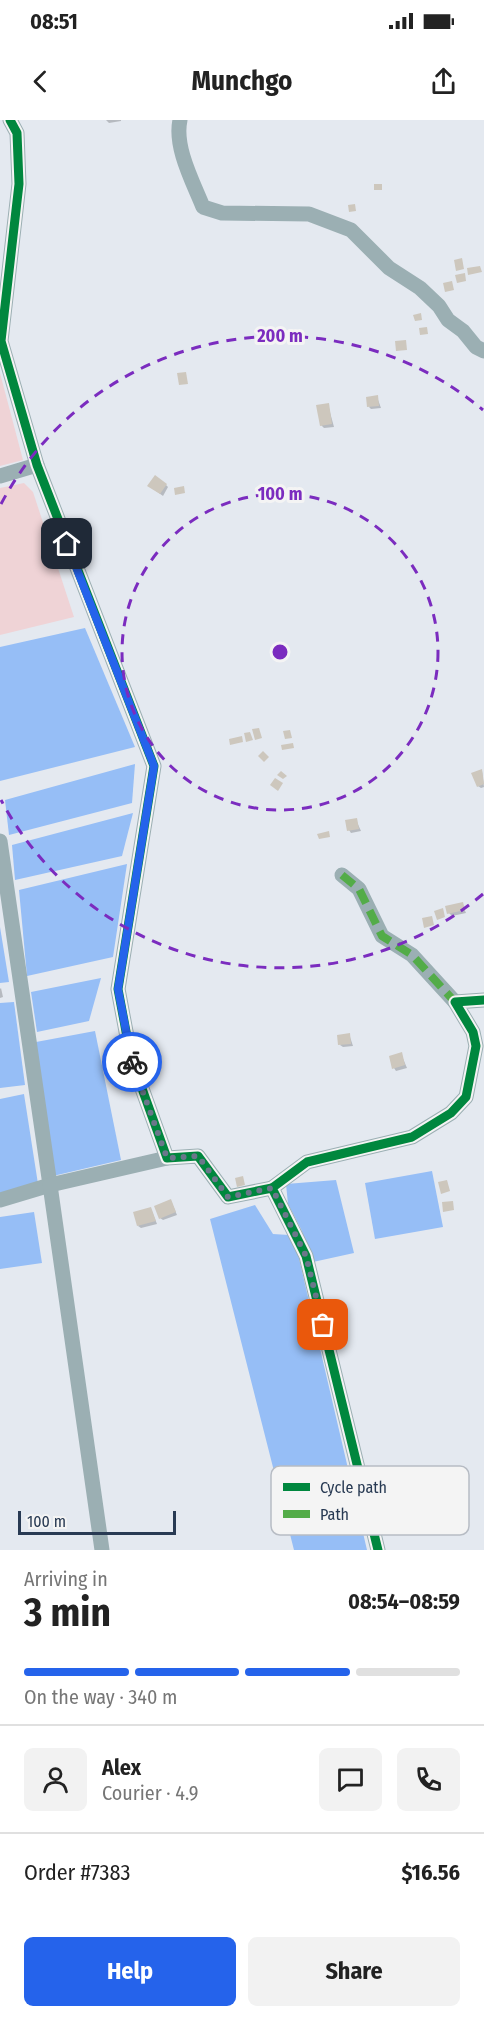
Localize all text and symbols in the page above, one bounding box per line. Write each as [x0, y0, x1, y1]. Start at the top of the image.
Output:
text: 08:51 [30, 8, 78, 35]
icon: back [24, 65, 57, 98]
text: Munchgo [192, 65, 292, 97]
icon: share [427, 65, 460, 98]
text: 200 m [256, 325, 303, 347]
text: 100 m [258, 483, 302, 505]
pin [41, 518, 92, 569]
icon: home [50, 527, 83, 560]
centre of rings [270, 642, 290, 662]
courier [102, 1032, 162, 1092]
icon: bike [116, 1046, 149, 1079]
pin [297, 1299, 348, 1350]
icon: bag [306, 1308, 339, 1341]
legend [271, 1466, 469, 1535]
text: Cycle path [320, 1478, 387, 1497]
text: Path [320, 1505, 349, 1524]
scale bar [18, 1508, 176, 1536]
text: 100 m [27, 1512, 66, 1531]
text: Arriving in [24, 1567, 108, 1591]
text: 08:54–08:59 [348, 1588, 460, 1615]
text: 3 min [24, 1590, 111, 1636]
text: On the way · 340 m [24, 1685, 177, 1709]
button: person [24, 1748, 87, 1811]
button: chat [319, 1748, 382, 1811]
button: phone [397, 1748, 460, 1811]
text: Alex [102, 1754, 141, 1781]
text: Courier · 4.9 [102, 1781, 198, 1805]
text: Order #7383 [24, 1859, 130, 1886]
text: $16.56 [401, 1859, 460, 1886]
button: Help [24, 1937, 236, 2006]
button: Share [248, 1937, 460, 2006]

